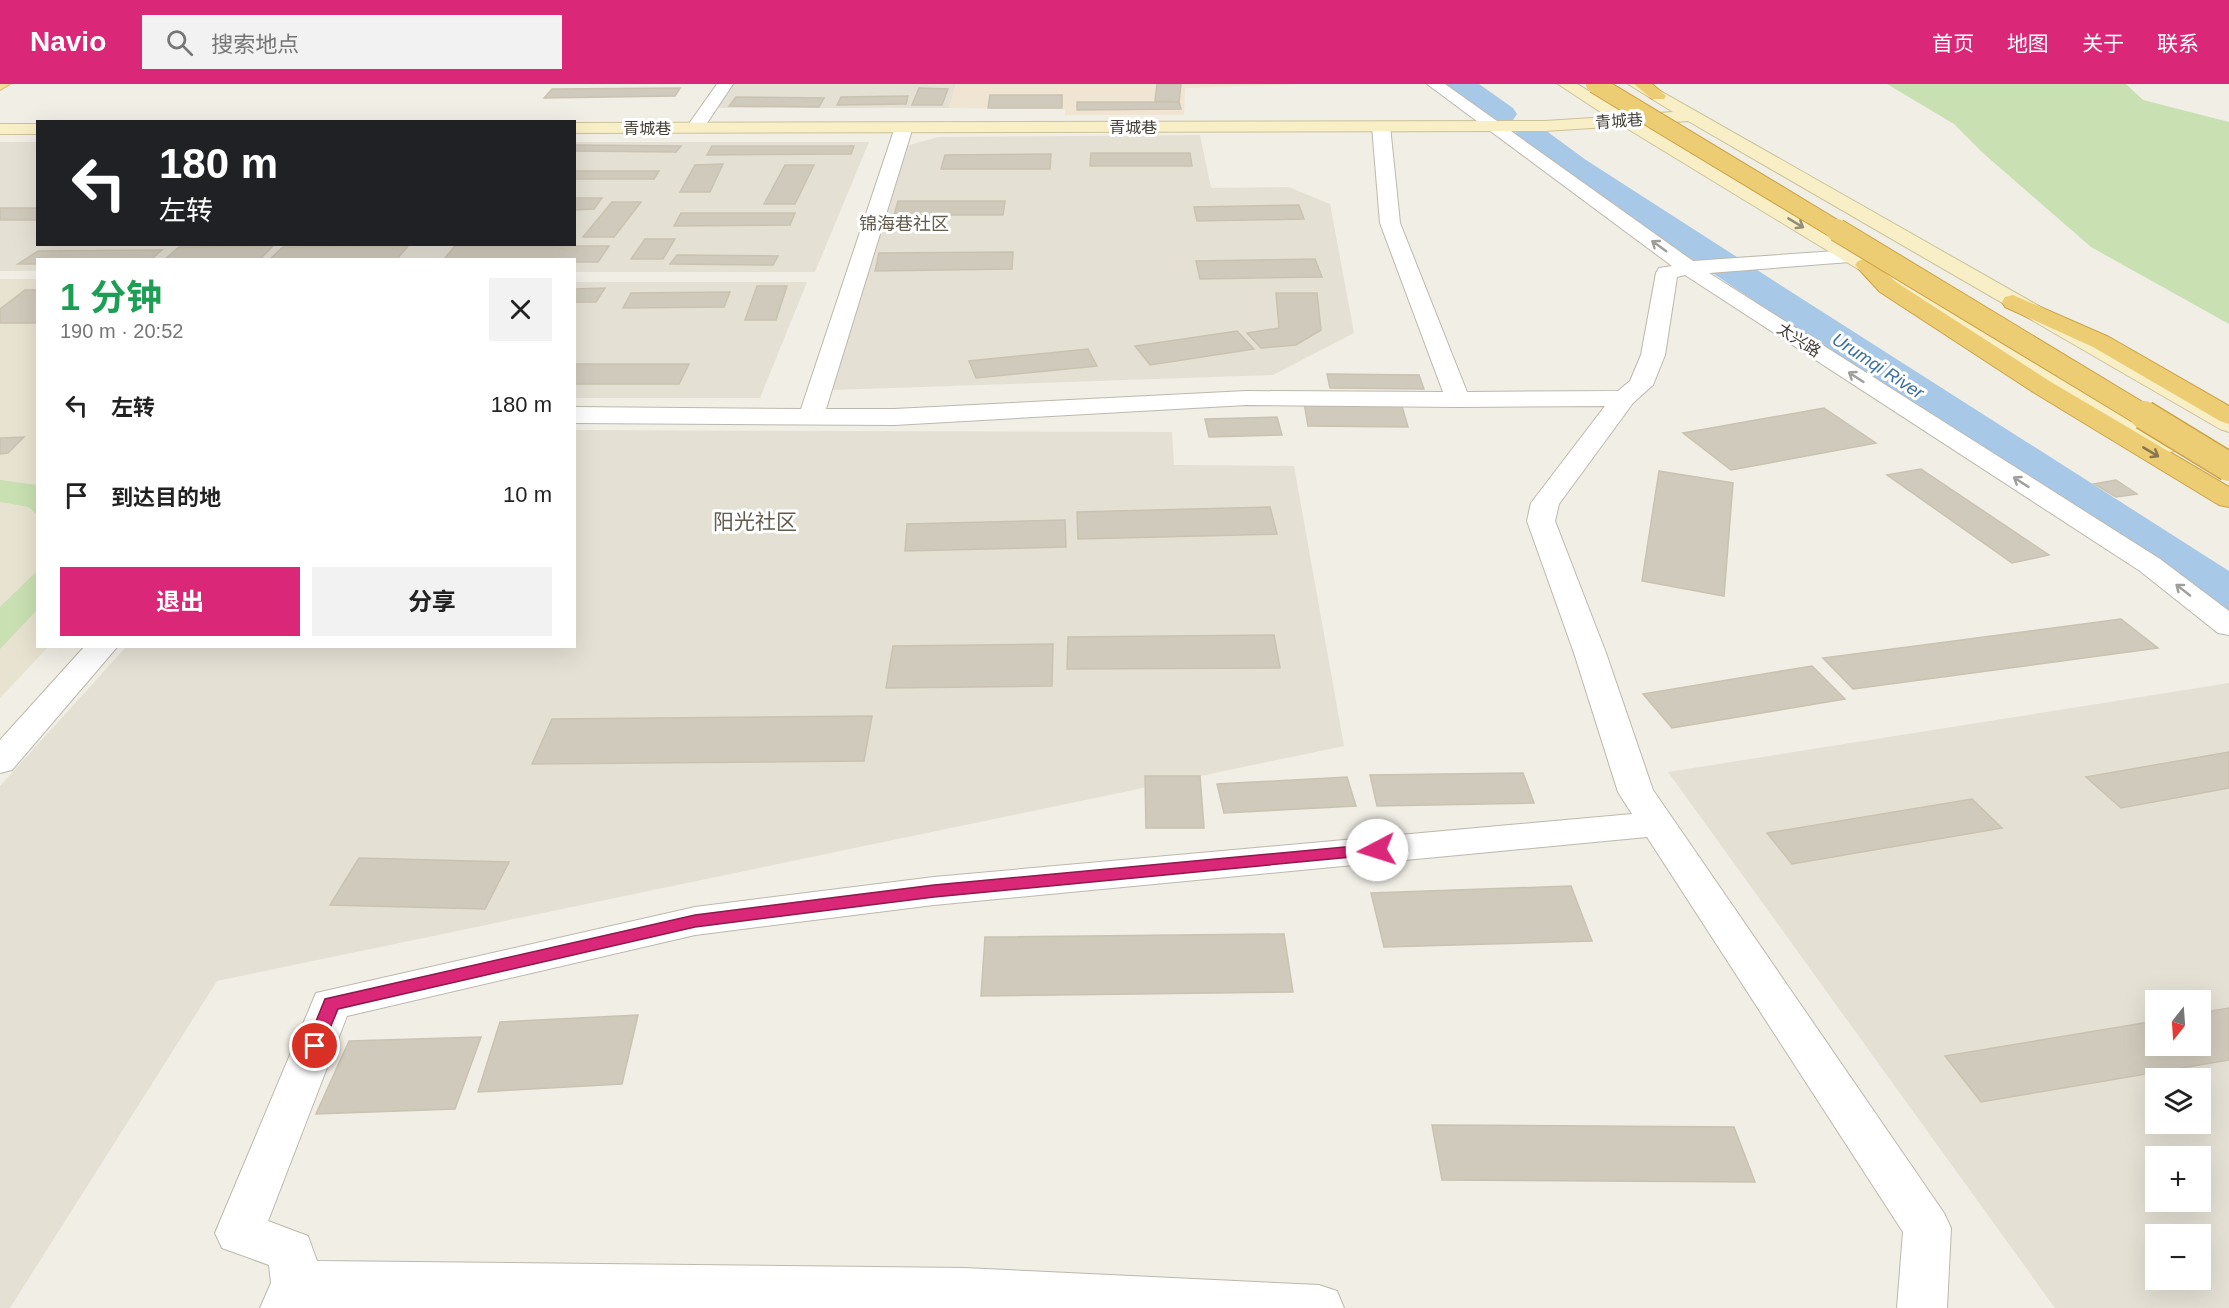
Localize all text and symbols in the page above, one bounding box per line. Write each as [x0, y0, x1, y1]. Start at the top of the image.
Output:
search box [142, 15, 562, 69]
text: Navio [30, 26, 106, 57]
icon: search [163, 26, 196, 59]
text: 搜索地点 [211, 32, 299, 57]
text: 首页 [1932, 32, 1974, 55]
text: 地图 [2007, 32, 2049, 55]
text: 关于 [2082, 32, 2124, 55]
text: 联系 [2157, 32, 2199, 55]
street label: 青城巷 [1594, 111, 1644, 131]
street label: 青城巷 [1109, 119, 1157, 136]
street label: 青城巷 [623, 120, 671, 137]
text: 180 m [159, 140, 278, 187]
icon: left [60, 144, 138, 222]
text: 左转 [159, 196, 213, 226]
district label: 锦海巷社区 [859, 214, 949, 234]
one-way arrow [1787, 218, 1804, 230]
one-way arrow [1652, 240, 1668, 252]
text: 1 分钟 [60, 277, 162, 318]
button: close [489, 278, 552, 341]
text: 190 m · 20:52 [60, 320, 183, 342]
street label: 太兴路 [1774, 320, 1824, 360]
water label: Urumqi River [1829, 329, 1928, 404]
one-way arrow [1849, 371, 1865, 383]
icon: left [60, 389, 93, 422]
text: 180 m [491, 392, 552, 417]
text: 左转 [111, 395, 155, 420]
one-way arrow [2142, 447, 2159, 459]
one-way arrow [2013, 476, 2030, 488]
icon: arrive [60, 479, 93, 512]
text: 10 m [503, 482, 552, 507]
text: 到达目的地 [111, 485, 221, 510]
district label: 阳光社区 [713, 510, 797, 533]
button: 退出 [60, 567, 300, 636]
button: 分享 [312, 567, 552, 636]
one-way arrow [2175, 584, 2191, 597]
position arrow [1345, 818, 1409, 882]
north arrow [2145, 990, 2211, 1056]
map controls [2145, 990, 2211, 1290]
pin [289, 1020, 340, 1071]
icon: arrive [298, 1029, 331, 1062]
button: layers [2145, 1068, 2211, 1134]
button: + [2145, 1146, 2211, 1212]
button: − [2145, 1224, 2211, 1290]

